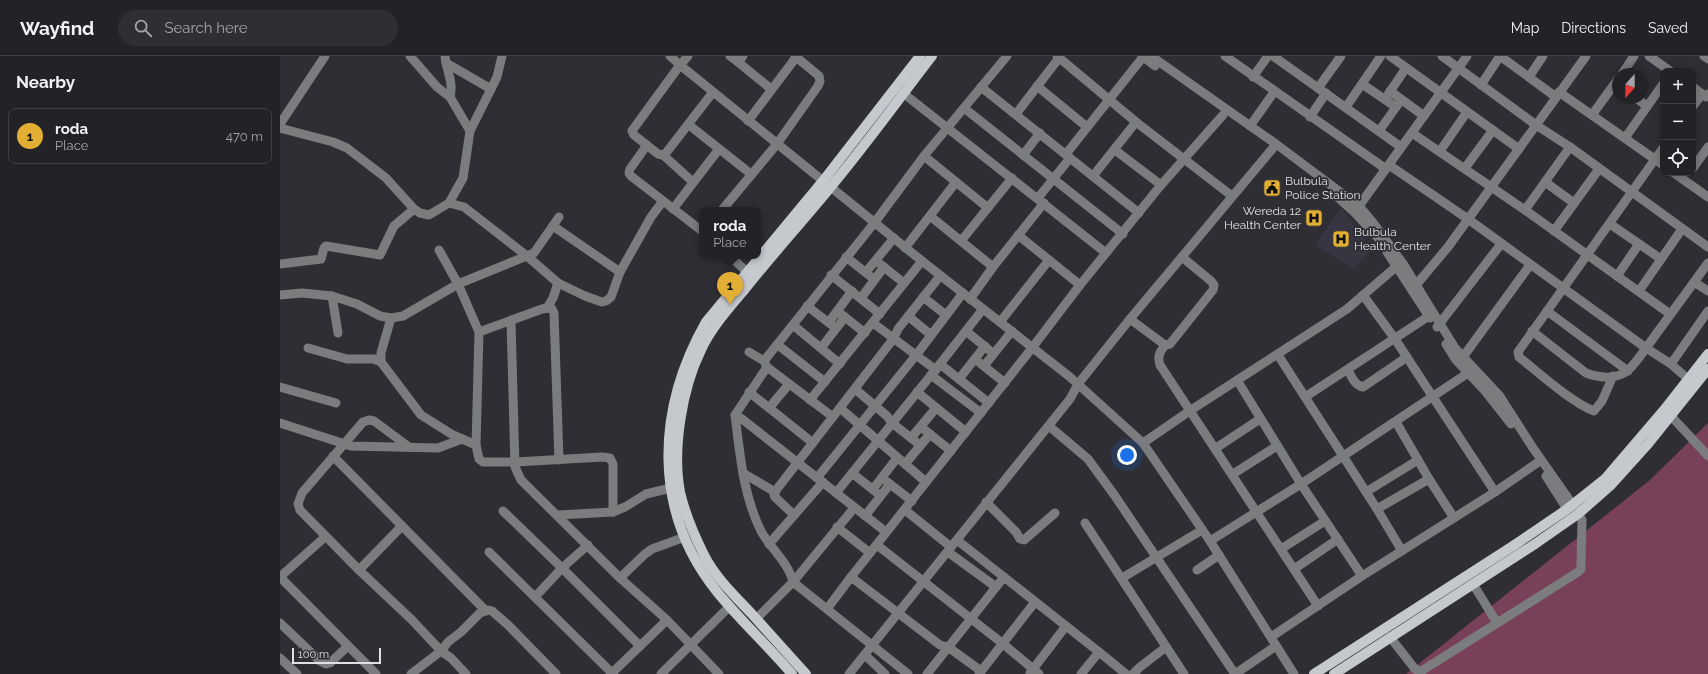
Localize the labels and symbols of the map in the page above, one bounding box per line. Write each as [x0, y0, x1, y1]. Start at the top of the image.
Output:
north arrow [1612, 68, 1648, 104]
place label: Bulbula Police Station [1285, 174, 1360, 202]
public building icon: Bulbula Police Station [1262, 178, 1282, 198]
place label: Wereda 12 Health Center [1224, 204, 1302, 232]
hospital icon: Wereda 12 Health Center [1304, 208, 1324, 228]
place label: Bulbula Health Center [1354, 225, 1432, 253]
hospital icon: Bulbula Health Center [1331, 229, 1351, 249]
pin: 1 [717, 272, 743, 305]
your location [1117, 445, 1137, 465]
scale bar [292, 646, 381, 665]

